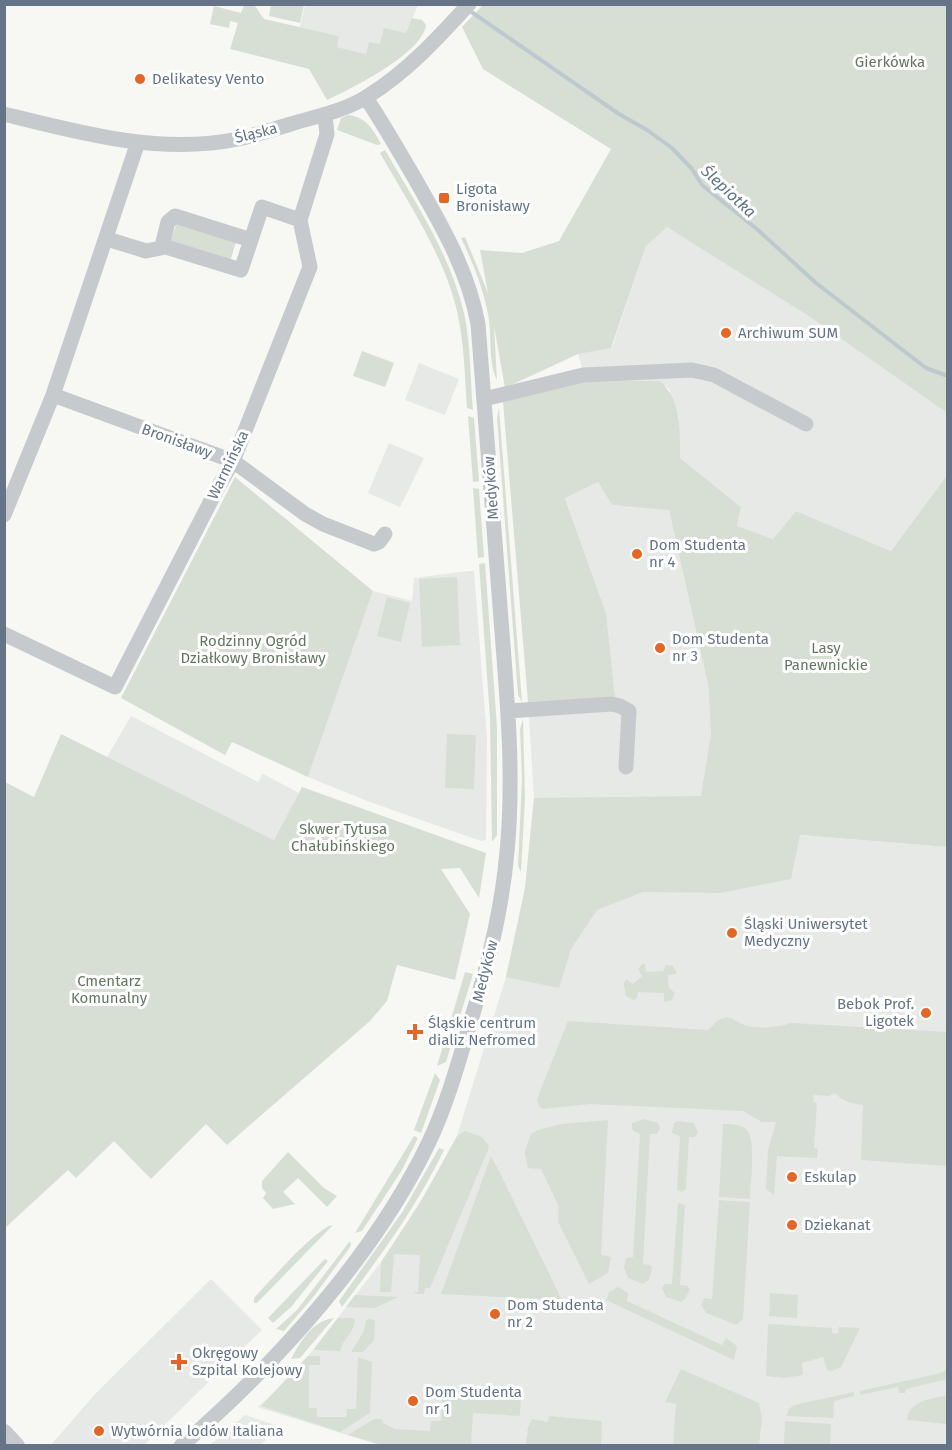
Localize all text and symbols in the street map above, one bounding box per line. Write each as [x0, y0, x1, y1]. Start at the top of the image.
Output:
park label: Gierkówka [855, 53, 925, 71]
place label: Delikatesy Vento [152, 70, 264, 88]
marker: Delikatesy Vento [133, 72, 147, 86]
street label: Śląska [233, 119, 279, 147]
water label: Ślepiotka [697, 160, 761, 221]
place label: Ligota Bronisławy [456, 180, 530, 215]
marker: Ligota Bronisławy [437, 191, 451, 205]
place label: Archiwum SUM [738, 324, 838, 342]
marker: Archiwum SUM [719, 326, 733, 340]
street label: Bronisławy [139, 420, 215, 462]
street label: Warmińska [204, 428, 252, 502]
street label: Medyków [480, 456, 502, 520]
place label: Dom Studenta nr 4 [649, 536, 746, 571]
marker: Dom Studenta nr 4 [630, 547, 644, 561]
place label: Dom Studenta nr 3 [672, 630, 769, 665]
park label: Rodzinny Ogród Działkowy Bronisławy [180, 632, 326, 667]
park label: Lasy Panewnickie [784, 639, 868, 674]
marker: Dom Studenta nr 3 [653, 641, 667, 655]
park label: Skwer Tytusa Chałubińskiego [291, 820, 395, 855]
place label: Śląski Uniwersytet Medyczny [744, 915, 868, 950]
marker: Śląski Uniwersytet Medyczny [725, 926, 739, 940]
street label: Medyków [469, 938, 501, 1004]
park label: Cmentarz Komunalny [71, 972, 148, 1007]
place label: Bebok Prof. Ligotek [837, 995, 914, 1030]
marker: Bebok Prof. Ligotek [919, 1006, 933, 1020]
place label: Śląskie centrum dializ Nefromed [428, 1014, 536, 1049]
marker: Śląskie centrum dializ Nefromed [406, 1023, 424, 1041]
place label: Eskulap [804, 1168, 857, 1186]
marker: Eskulap [785, 1170, 799, 1184]
place label: Dziekanat [804, 1216, 871, 1234]
marker: Dziekanat [785, 1218, 799, 1232]
place label: Dom Studenta nr 2 [507, 1296, 604, 1331]
marker: Dom Studenta nr 2 [488, 1307, 502, 1321]
place label: Okręgowy Szpital Kolejowy [192, 1344, 303, 1379]
marker: Okręgowy Szpital Kolejowy [170, 1353, 188, 1371]
place label: Dom Studenta nr 1 [425, 1383, 522, 1418]
marker: Dom Studenta nr 1 [406, 1394, 420, 1408]
place label: Wytwórnia lodów Italiana [111, 1422, 284, 1440]
marker: Wytwórnia lodów Italiana [92, 1424, 106, 1438]

